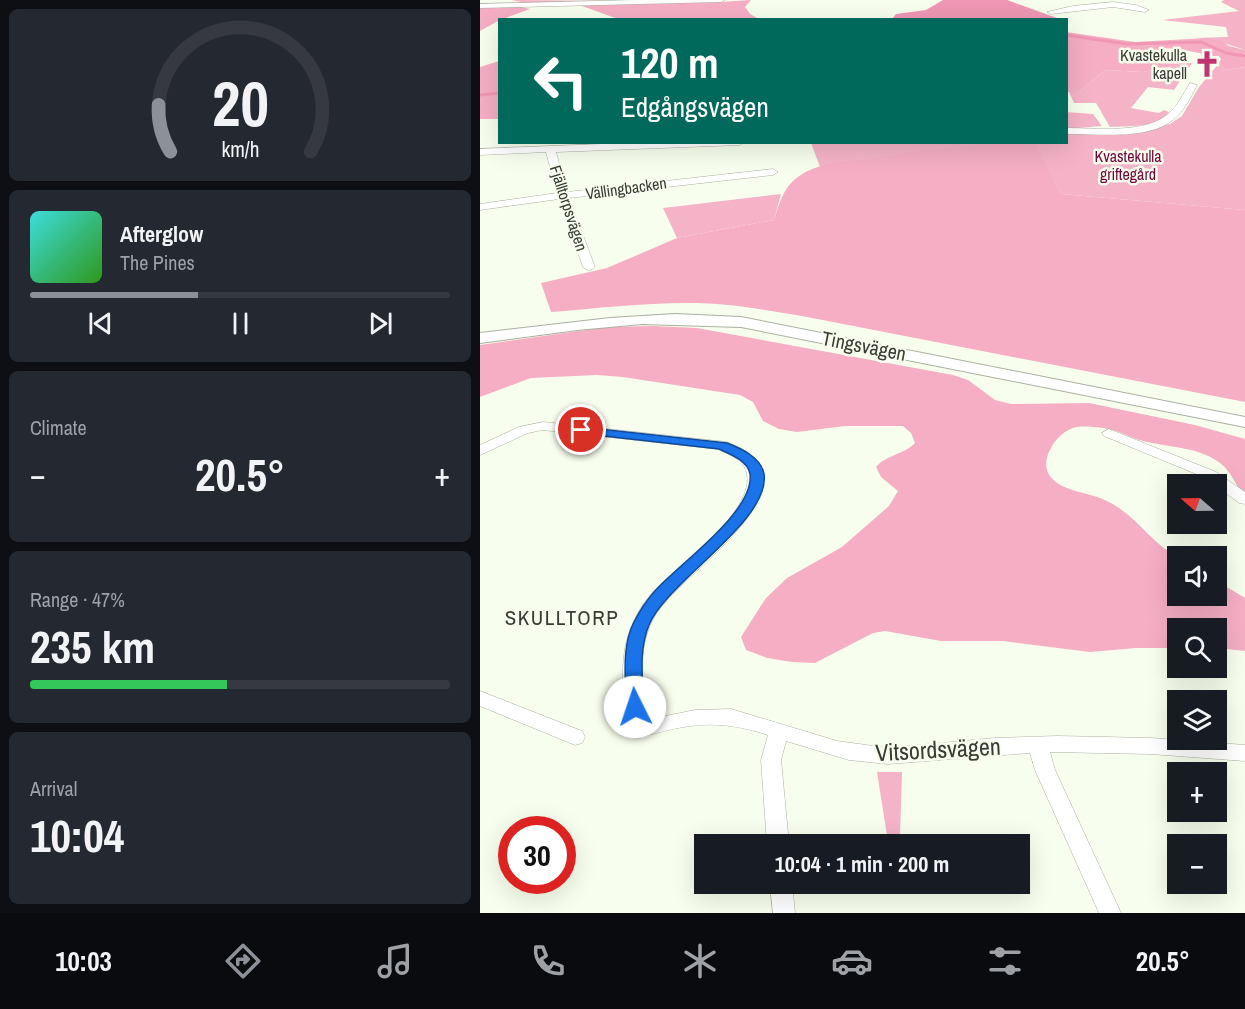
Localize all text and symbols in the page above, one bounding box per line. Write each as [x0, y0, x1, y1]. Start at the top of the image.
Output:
text: 120 m [621, 35, 719, 91]
icon: left [522, 42, 600, 120]
place label: Kvastekulla kapell [1120, 44, 1188, 84]
church icon: Kvastekulla kapell [1192, 49, 1222, 79]
text: 20 [212, 61, 268, 145]
text: Edgångsvägen [621, 89, 769, 125]
text: km/h [221, 135, 259, 164]
park label: Kvastekulla griftegård [1094, 145, 1162, 185]
street label: Fjälltorpsvägen [545, 162, 593, 254]
street label: Vällingbacken [584, 171, 668, 205]
text: Afterglow [120, 219, 203, 249]
text: The Pines [120, 249, 195, 276]
icon: previous [84, 307, 117, 340]
icon: pause [224, 307, 257, 340]
icon: next [364, 307, 397, 340]
street label: Tingsvägen [820, 324, 909, 367]
pin [555, 404, 606, 455]
icon: arrive [564, 413, 597, 446]
text: Climate [30, 414, 87, 441]
text: 20.5° [195, 444, 285, 505]
text: − [30, 452, 46, 496]
text: + [434, 452, 450, 496]
north arrow [1167, 474, 1227, 534]
map controls [1167, 474, 1227, 894]
button: sound [1167, 546, 1227, 606]
text: Range · 47% [30, 586, 125, 613]
district label: SKULLTORP [505, 603, 619, 632]
text: 235 km [30, 616, 155, 677]
button: search [1167, 618, 1227, 678]
position arrow [603, 675, 667, 739]
button: layers [1167, 690, 1227, 750]
street label: Vitsordsvägen [874, 730, 1001, 768]
button: + [1167, 762, 1227, 822]
text: Arrival [30, 775, 77, 802]
text: 10:04 [30, 805, 124, 866]
speed limit sign: 30 [498, 816, 576, 894]
button: − [1167, 834, 1227, 894]
text: 10:04 · 1 min · 200 m [775, 849, 949, 879]
icon: directions [222, 940, 264, 982]
icon: music [374, 940, 416, 982]
icon: phone [527, 940, 569, 982]
icon: climate [679, 940, 721, 982]
icon: car [831, 940, 873, 982]
icon: filters [984, 940, 1026, 982]
text: 10:03 [55, 943, 112, 979]
text: 20.5° [1136, 943, 1190, 979]

